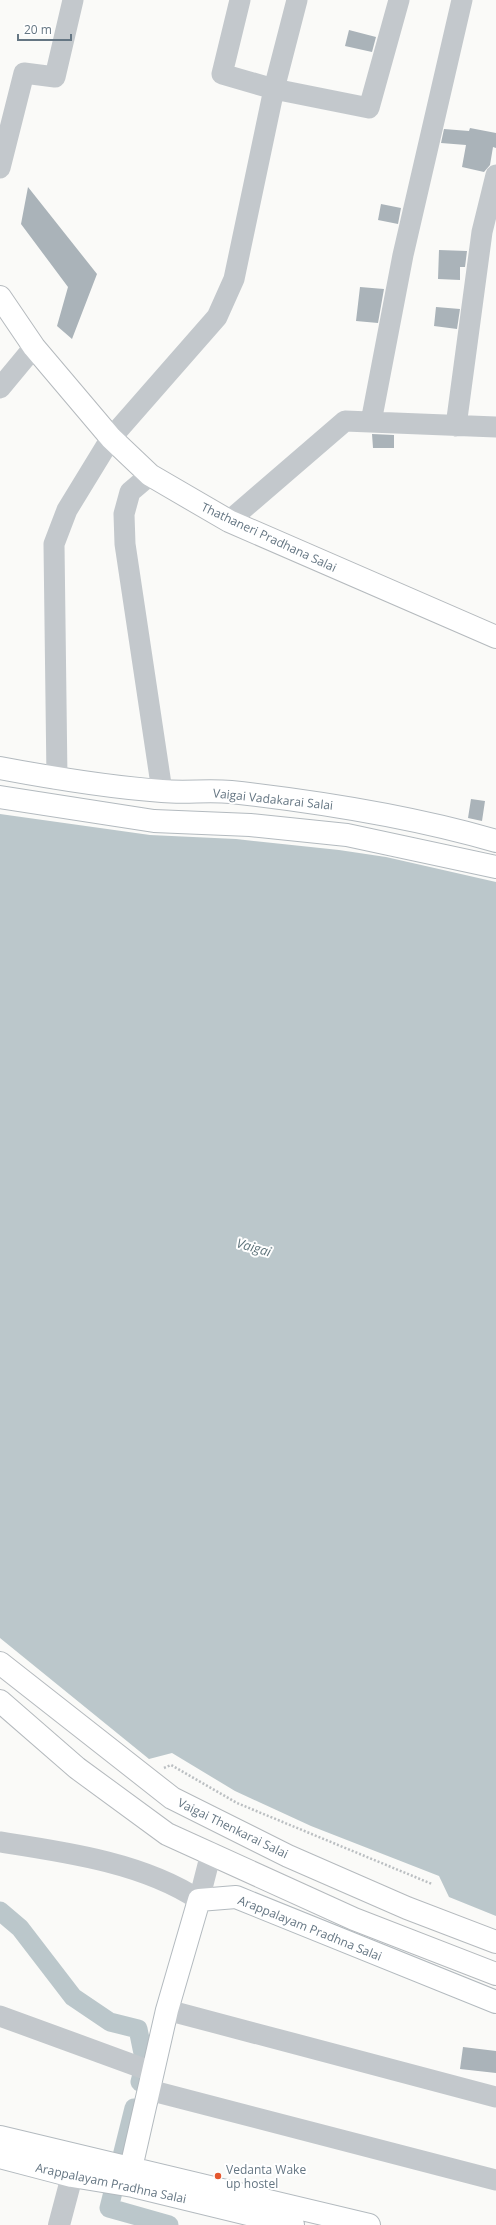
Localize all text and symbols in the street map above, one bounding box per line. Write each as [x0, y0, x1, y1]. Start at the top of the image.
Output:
scale bar [18, 16, 71, 42]
text: 20 m [24, 21, 52, 38]
street label: Thathaneri Pradhana Salai [199, 498, 339, 576]
street label: Vaigai Vadakarai Salai [212, 784, 334, 814]
water label: Vaigai [235, 1234, 274, 1261]
street label: Vaigai Thenkarai Salai [175, 1794, 291, 1862]
street label: Arappalayam Pradhna Salai [236, 1891, 384, 1965]
street label: Arappalayam Pradhna Salai [34, 2159, 188, 2207]
place label: Vedanta Wake up hostel [226, 2161, 306, 2192]
marker: Vedanta Wake up hostel [213, 2171, 223, 2181]

